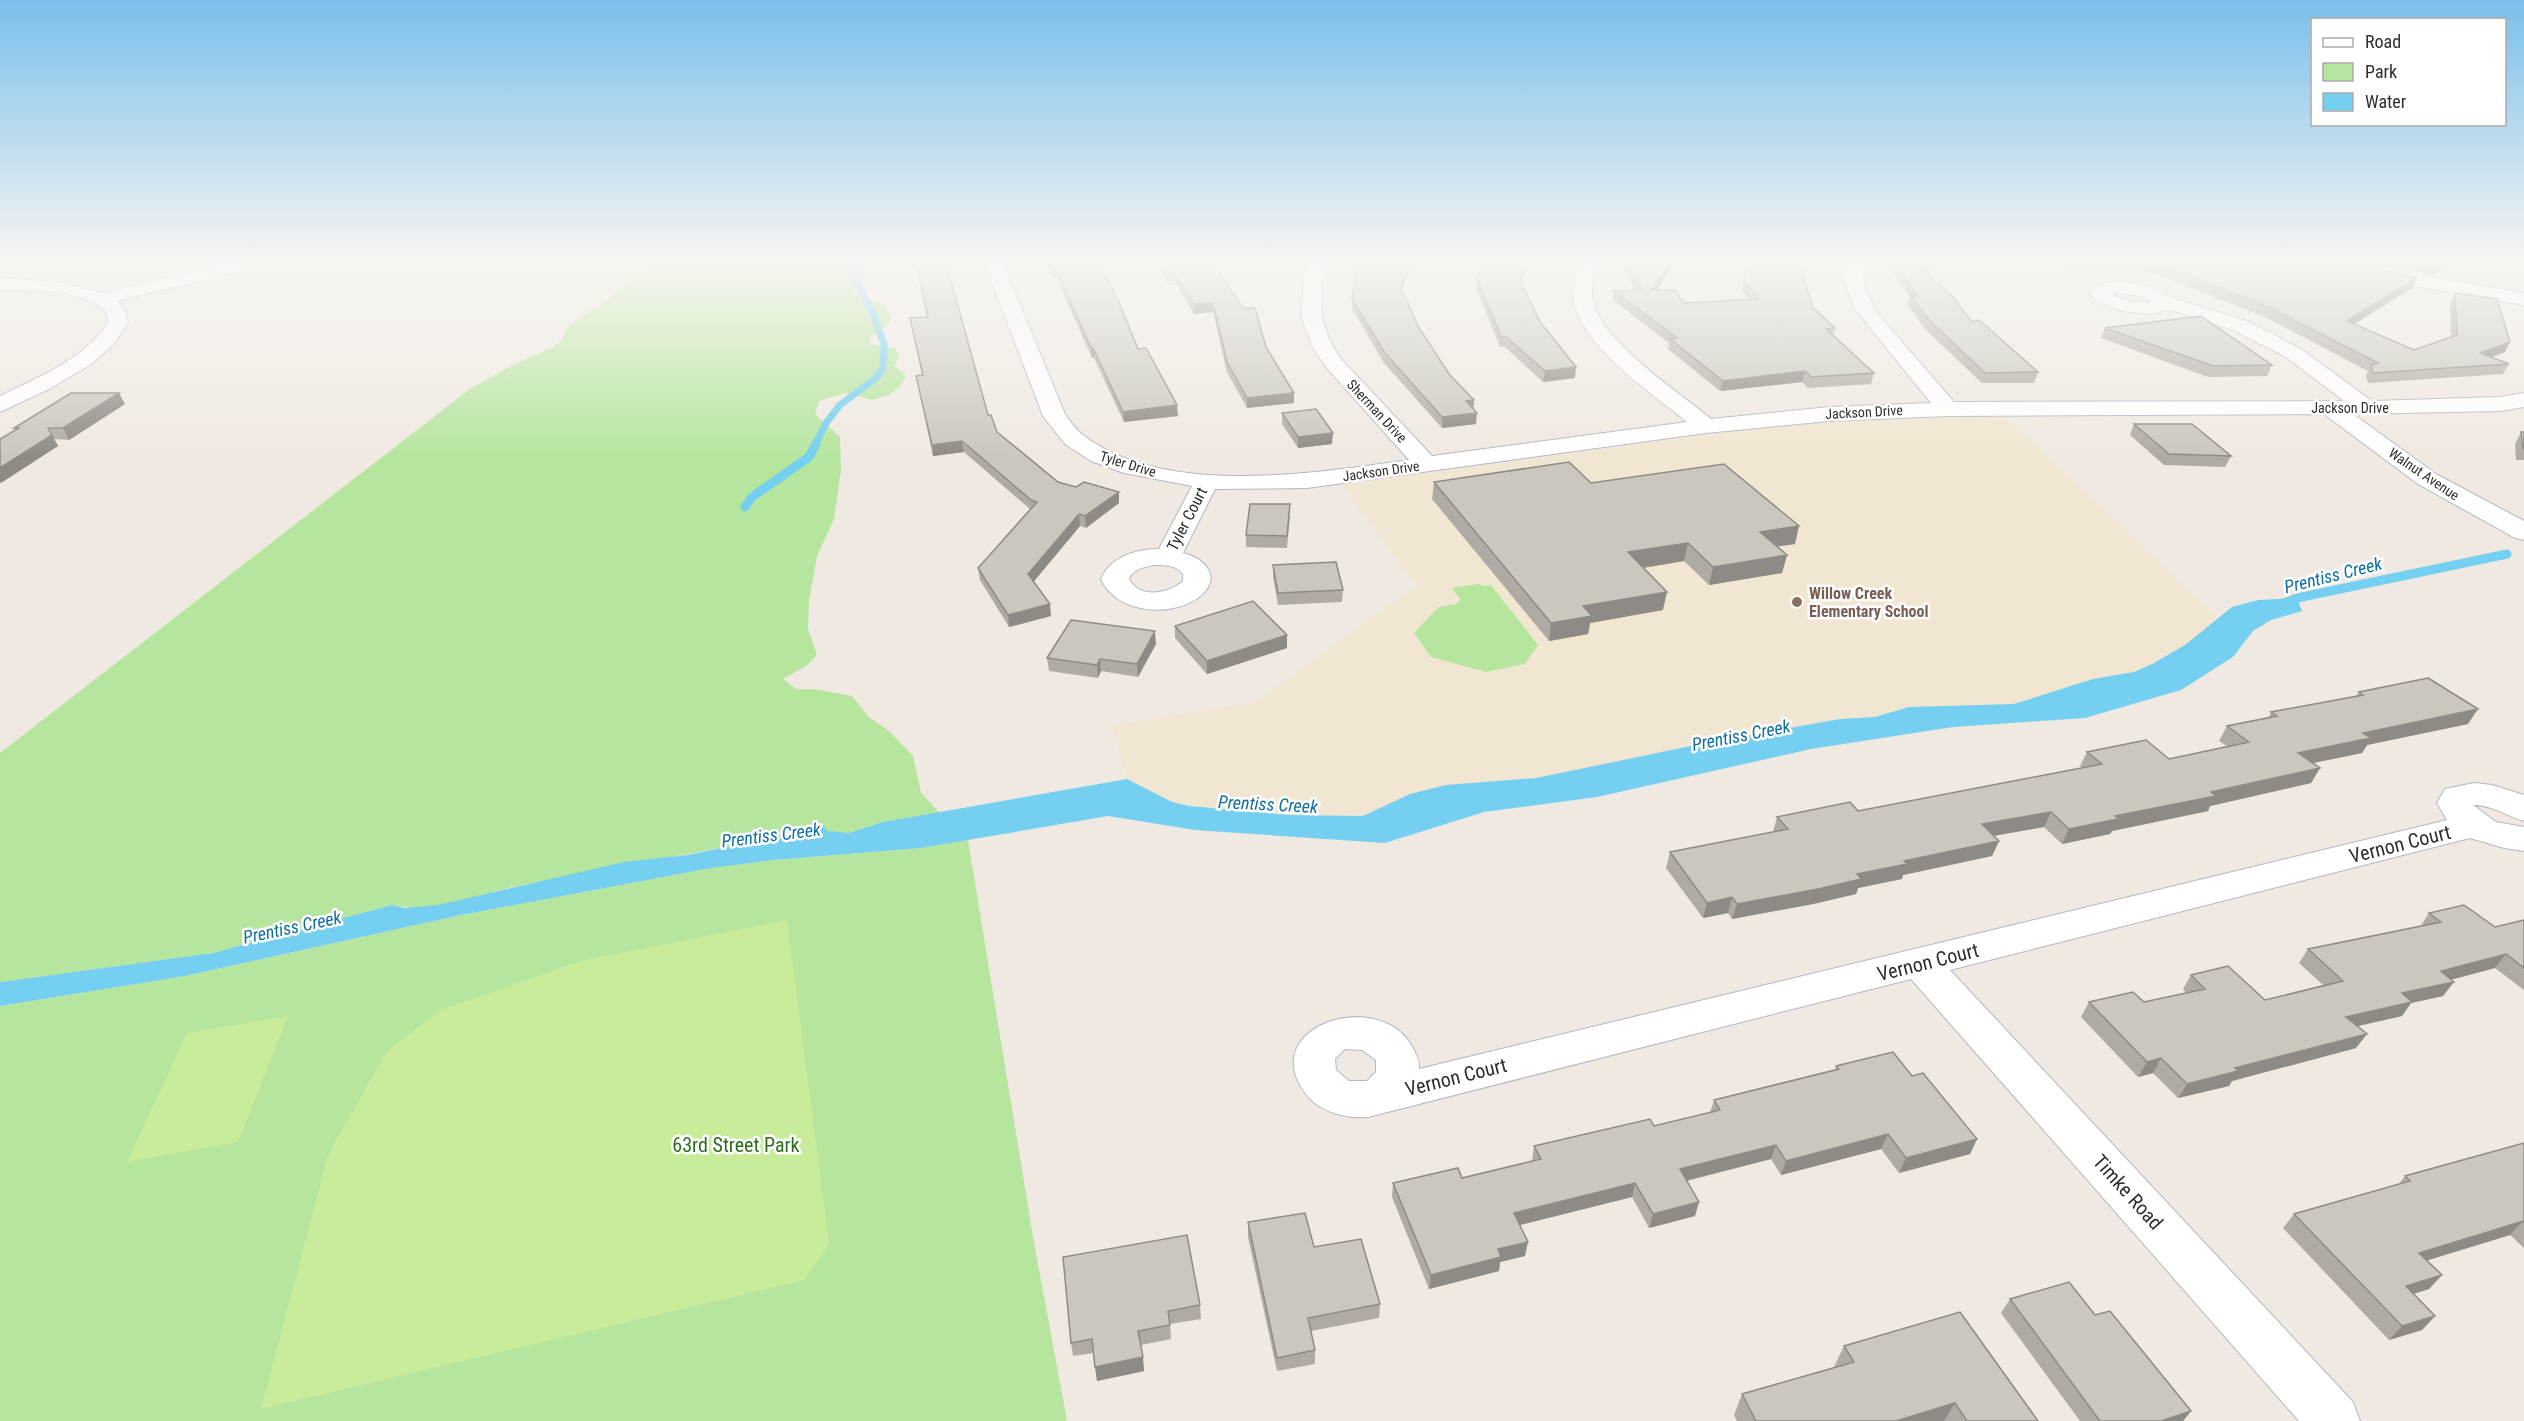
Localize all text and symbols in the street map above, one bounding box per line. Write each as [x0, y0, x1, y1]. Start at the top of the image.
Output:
legend [2311, 18, 2506, 126]
text: Road [2365, 31, 2401, 52]
text: Park [2365, 61, 2397, 82]
text: Water [2365, 91, 2407, 112]
street label: Sherman Drive [1344, 376, 1410, 446]
street label: Jackson Drive [2311, 400, 2389, 416]
street label: Jackson Drive [1825, 402, 1904, 422]
street label: Walnut Avenue [2386, 445, 2463, 504]
street label: Tyler Drive [1098, 448, 1158, 480]
street label: Jackson Drive [1341, 458, 1421, 484]
street label: Tyler Court [1163, 484, 1211, 554]
water label: Prentiss Creek [2282, 552, 2385, 597]
place label: Willow Creek Elementary School [1809, 584, 1928, 621]
marker: Willow Creek Elementary School [1790, 595, 1804, 609]
water label: Prentiss Creek [1690, 715, 1793, 755]
water label: Prentiss Creek [1218, 791, 1320, 817]
water label: Prentiss Creek [720, 818, 823, 852]
street label: Vernon Court [2347, 820, 2453, 868]
water label: Prentiss Creek [241, 906, 344, 948]
street label: Vernon Court [1875, 938, 1981, 986]
street label: Vernon Court [1403, 1053, 1509, 1101]
park label: 63rd Street Park [672, 1133, 800, 1157]
street label: Timke Road [2088, 1149, 2168, 1235]

